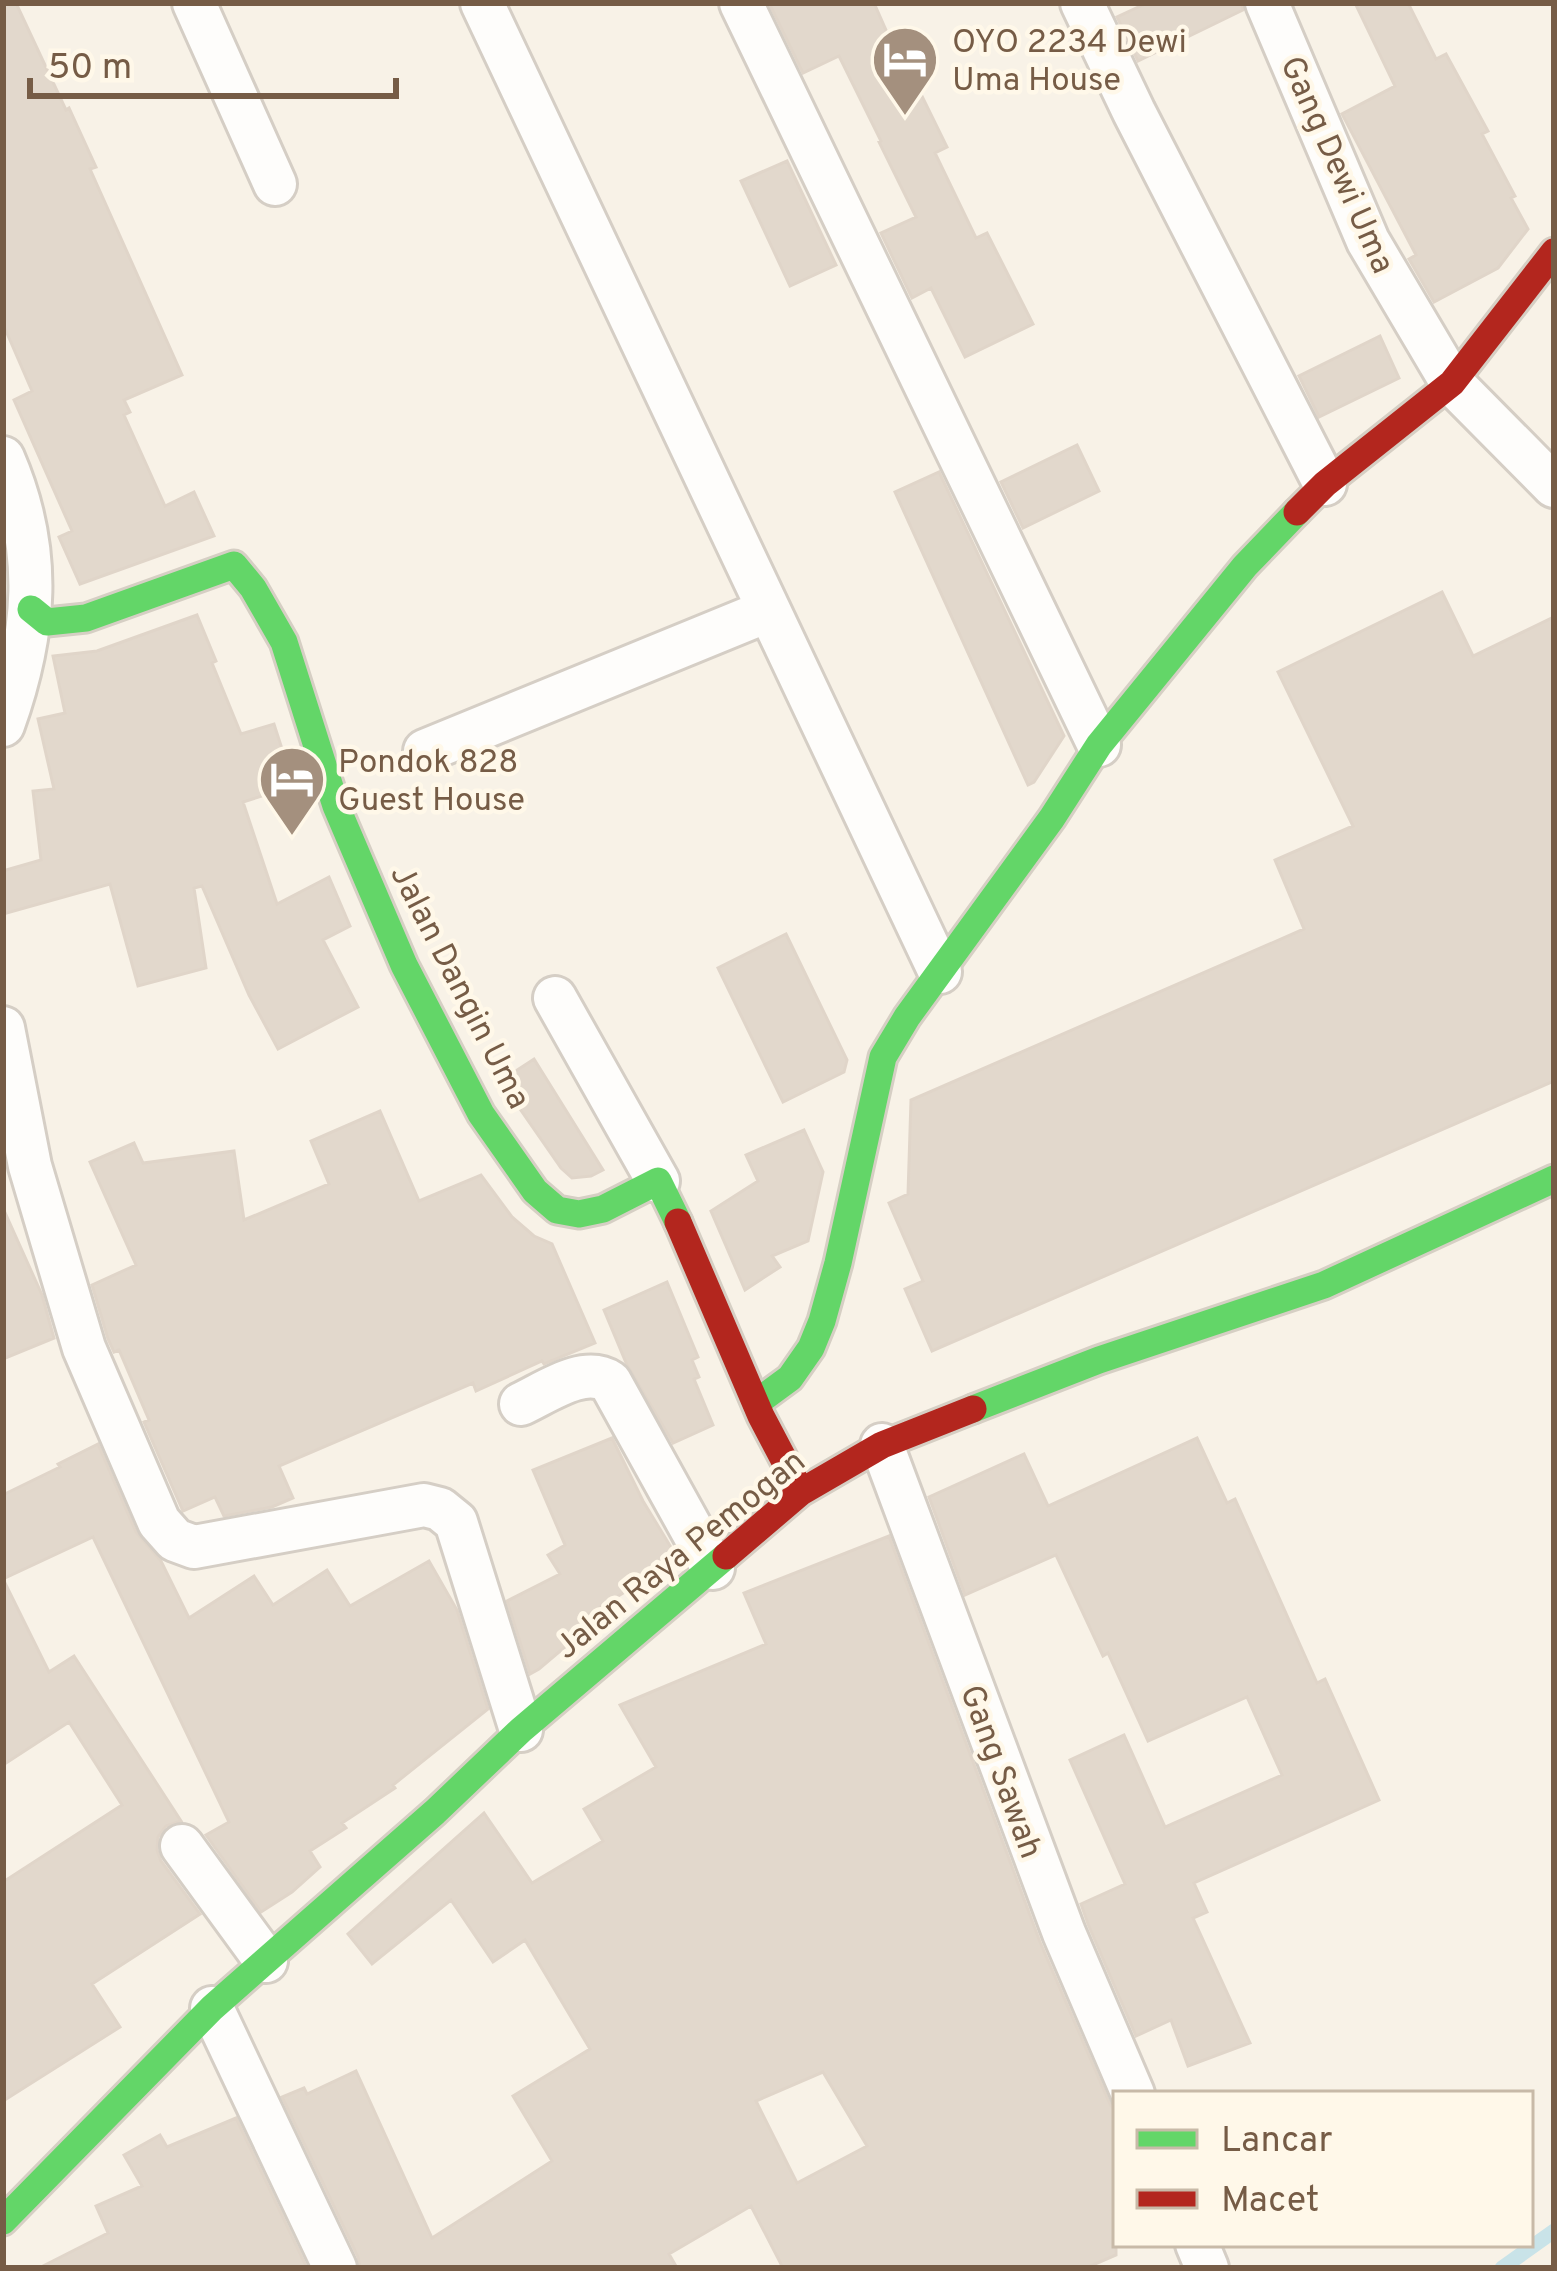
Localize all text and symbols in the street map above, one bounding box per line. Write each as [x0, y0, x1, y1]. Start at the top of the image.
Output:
place label: OYO 2234 Dewi Uma House [952, 23, 1187, 103]
scale bar [30, 24, 396, 98]
hotel icon: OYO 2234 Dewi Uma House [870, 24, 940, 118]
text: 50 m [48, 46, 132, 92]
street label: Gang Dewi Uma [1269, 50, 1402, 281]
place label: Pondok 828 Guest House [338, 743, 525, 823]
hotel icon: Pondok 828 Guest House [257, 744, 327, 838]
street label: Jalan Dangin Uma [379, 859, 538, 1117]
street label: Jalan Raya Pemogan [548, 1442, 815, 1670]
street label: Gang Sawah [948, 1680, 1050, 1865]
legend [1113, 2091, 1533, 2247]
text: Lancar [1221, 2119, 1332, 2165]
text: Macet [1221, 2179, 1319, 2225]

